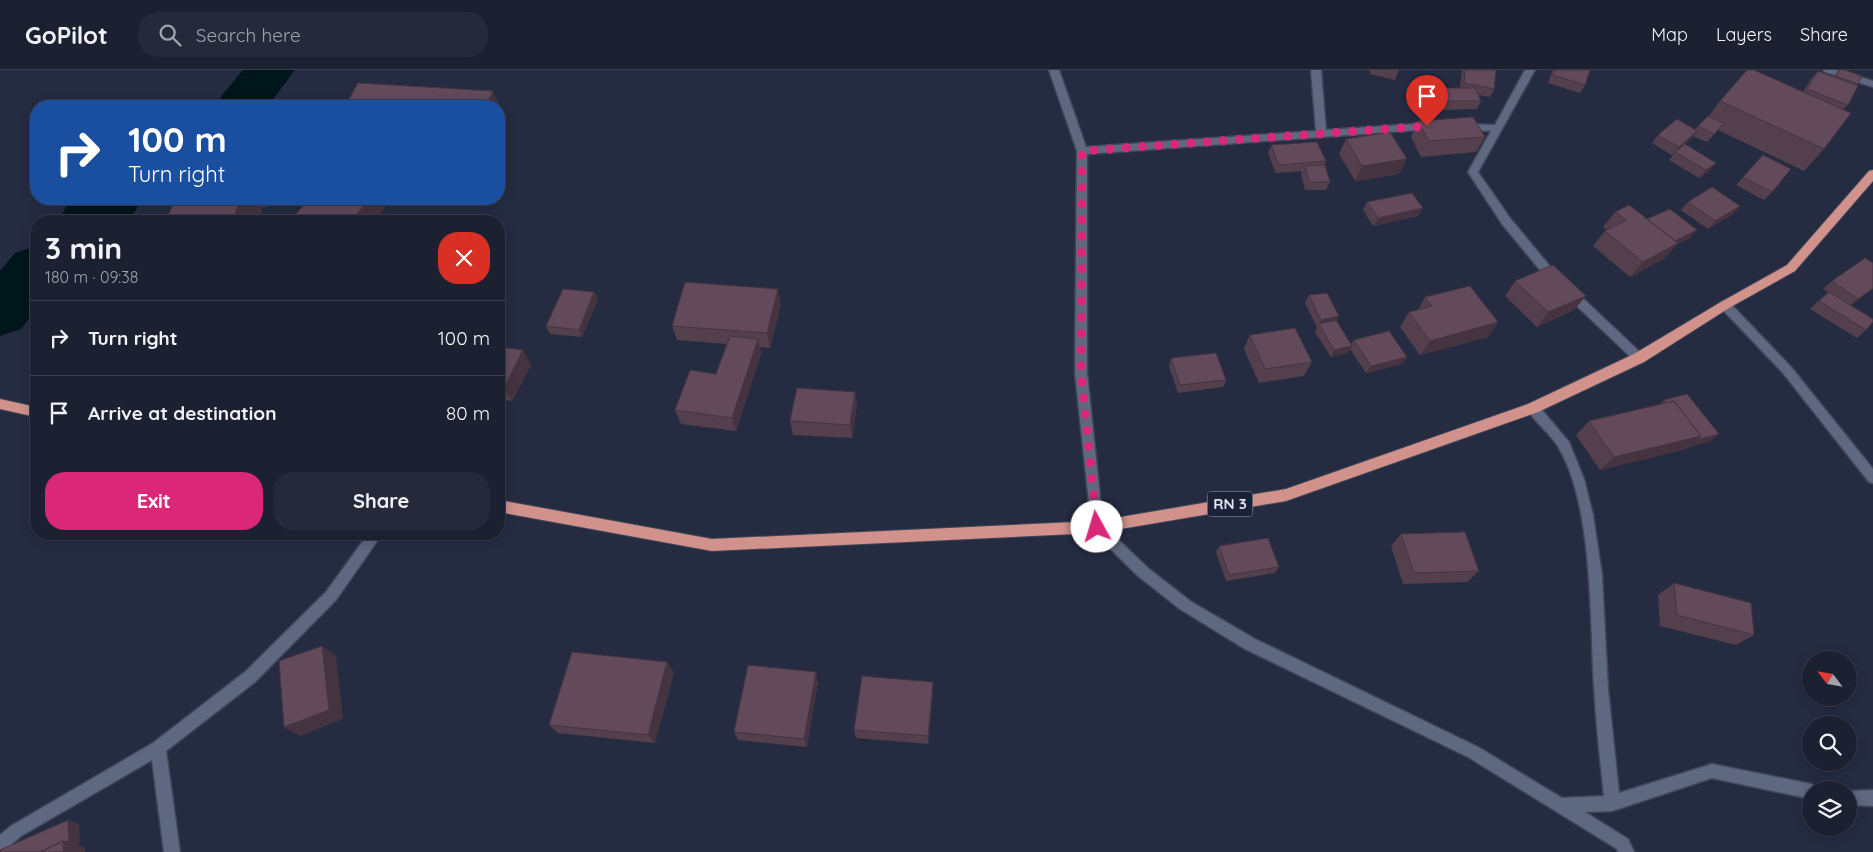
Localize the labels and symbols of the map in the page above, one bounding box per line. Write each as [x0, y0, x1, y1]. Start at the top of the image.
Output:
pin [1406, 75, 1448, 126]
road number: RN 3 [1208, 492, 1252, 516]
position arrow [1070, 500, 1122, 552]
north arrow [1802, 651, 1858, 706]

